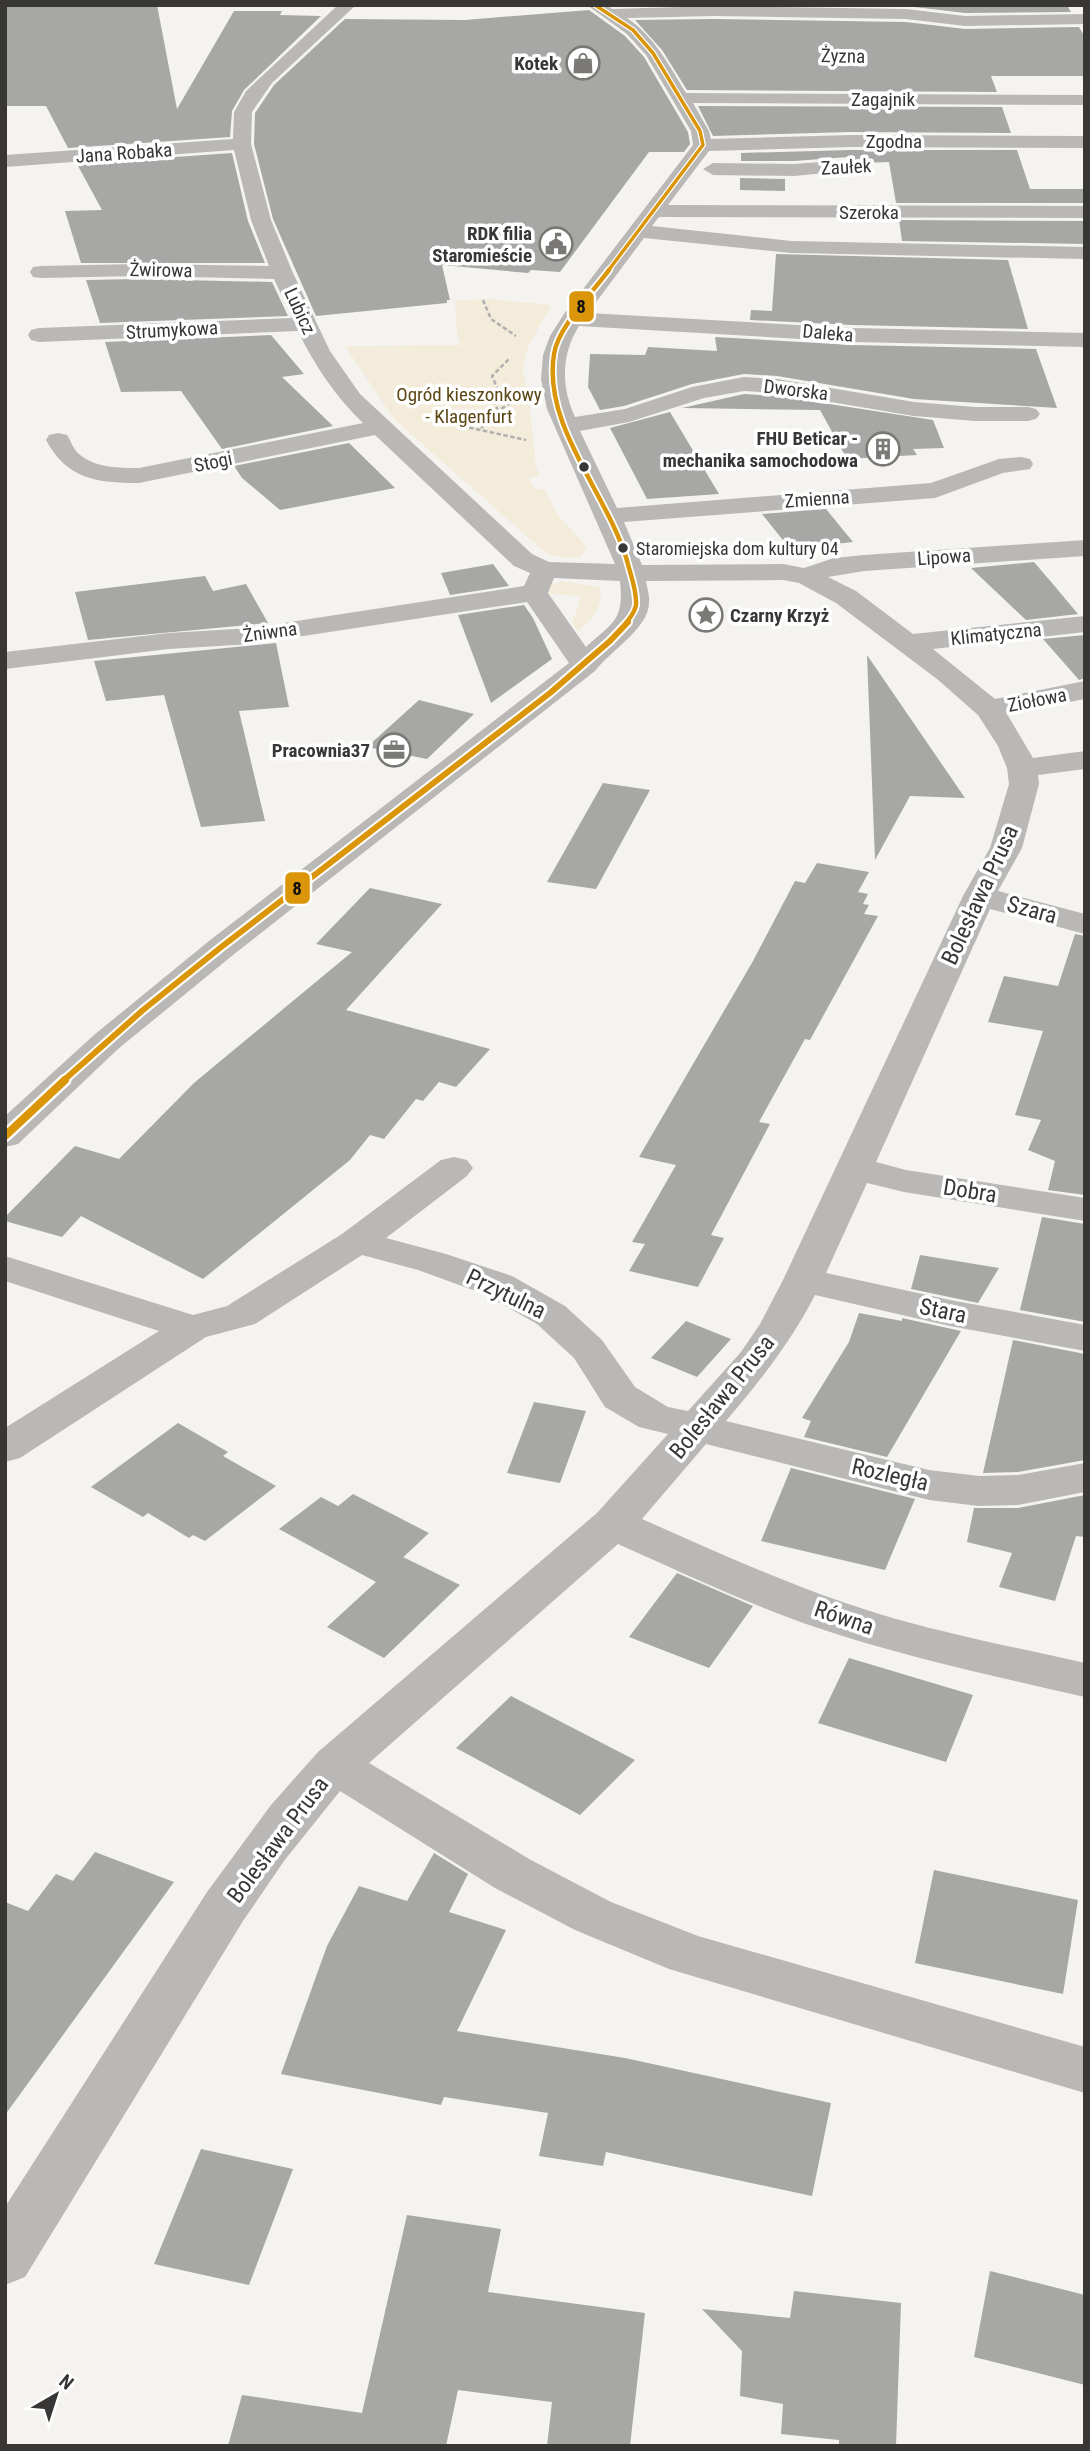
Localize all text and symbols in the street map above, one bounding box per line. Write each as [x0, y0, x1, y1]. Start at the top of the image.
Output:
shop icon: Kotek [564, 44, 602, 82]
street label: Żyzna [821, 44, 865, 68]
place label: Kotek [514, 52, 559, 75]
street label: Zagajnik [851, 88, 915, 111]
street label: Zgodna [866, 130, 922, 153]
street label: Jana Robaka [75, 138, 173, 168]
street label: Zaułek [820, 154, 872, 180]
street label: Szeroka [839, 201, 899, 224]
place label: RDK filia Staromieście [432, 222, 532, 267]
public building icon: RDK filia Staromieście [537, 225, 575, 263]
street label: Żwirowa [129, 258, 193, 282]
street label: Lubicz [279, 284, 321, 338]
line badge: 8 [568, 290, 595, 323]
text: 8 [576, 295, 586, 318]
street label: Strumykowa [125, 316, 219, 344]
street label: Daleka [802, 319, 854, 347]
street label: Dworska [762, 375, 830, 405]
park label: Ogród kieszonkowy - Klagenfurt [396, 383, 542, 428]
place label: FHU Beticar - mechanika samochodowa [663, 427, 858, 472]
building icon: FHU Beticar - mechanika samochodowa [864, 430, 902, 468]
street label: Stogi [192, 447, 234, 477]
unlabelled marker [577, 460, 591, 474]
street label: Zmienna [784, 485, 850, 513]
place label: Staromiejska dom kultury 04 [636, 538, 839, 559]
marker: Staromiejska dom kultury 04 [616, 541, 630, 555]
street label: Lipowa [916, 544, 972, 570]
place icon: Czarny Krzyż [687, 596, 725, 634]
place label: Czarny Krzyż [730, 604, 829, 627]
street label: Żniwna [242, 617, 298, 647]
street label: Klimatyczna [949, 618, 1043, 650]
street label: Ziołowa [1006, 683, 1068, 717]
office icon: Pracownia37 [375, 731, 413, 769]
place label: Pracownia37 [272, 739, 370, 762]
street label: Bolesława Prusa [936, 821, 1024, 969]
line badge: 8 [284, 871, 311, 905]
text: 8 [292, 877, 302, 900]
street label: Szara [1004, 890, 1060, 930]
street label: Dobra [941, 1173, 999, 1209]
street label: Przytulna [462, 1263, 550, 1325]
street label: Stara [917, 1293, 969, 1329]
street label: Bolesława Prusa [664, 1330, 780, 1464]
street label: Rozległa [849, 1453, 931, 1497]
street label: Równa [811, 1595, 877, 1641]
street label: Bolesława Prusa [222, 1772, 334, 1908]
north arrow [21, 2360, 91, 2430]
text: N [55, 2370, 78, 2395]

